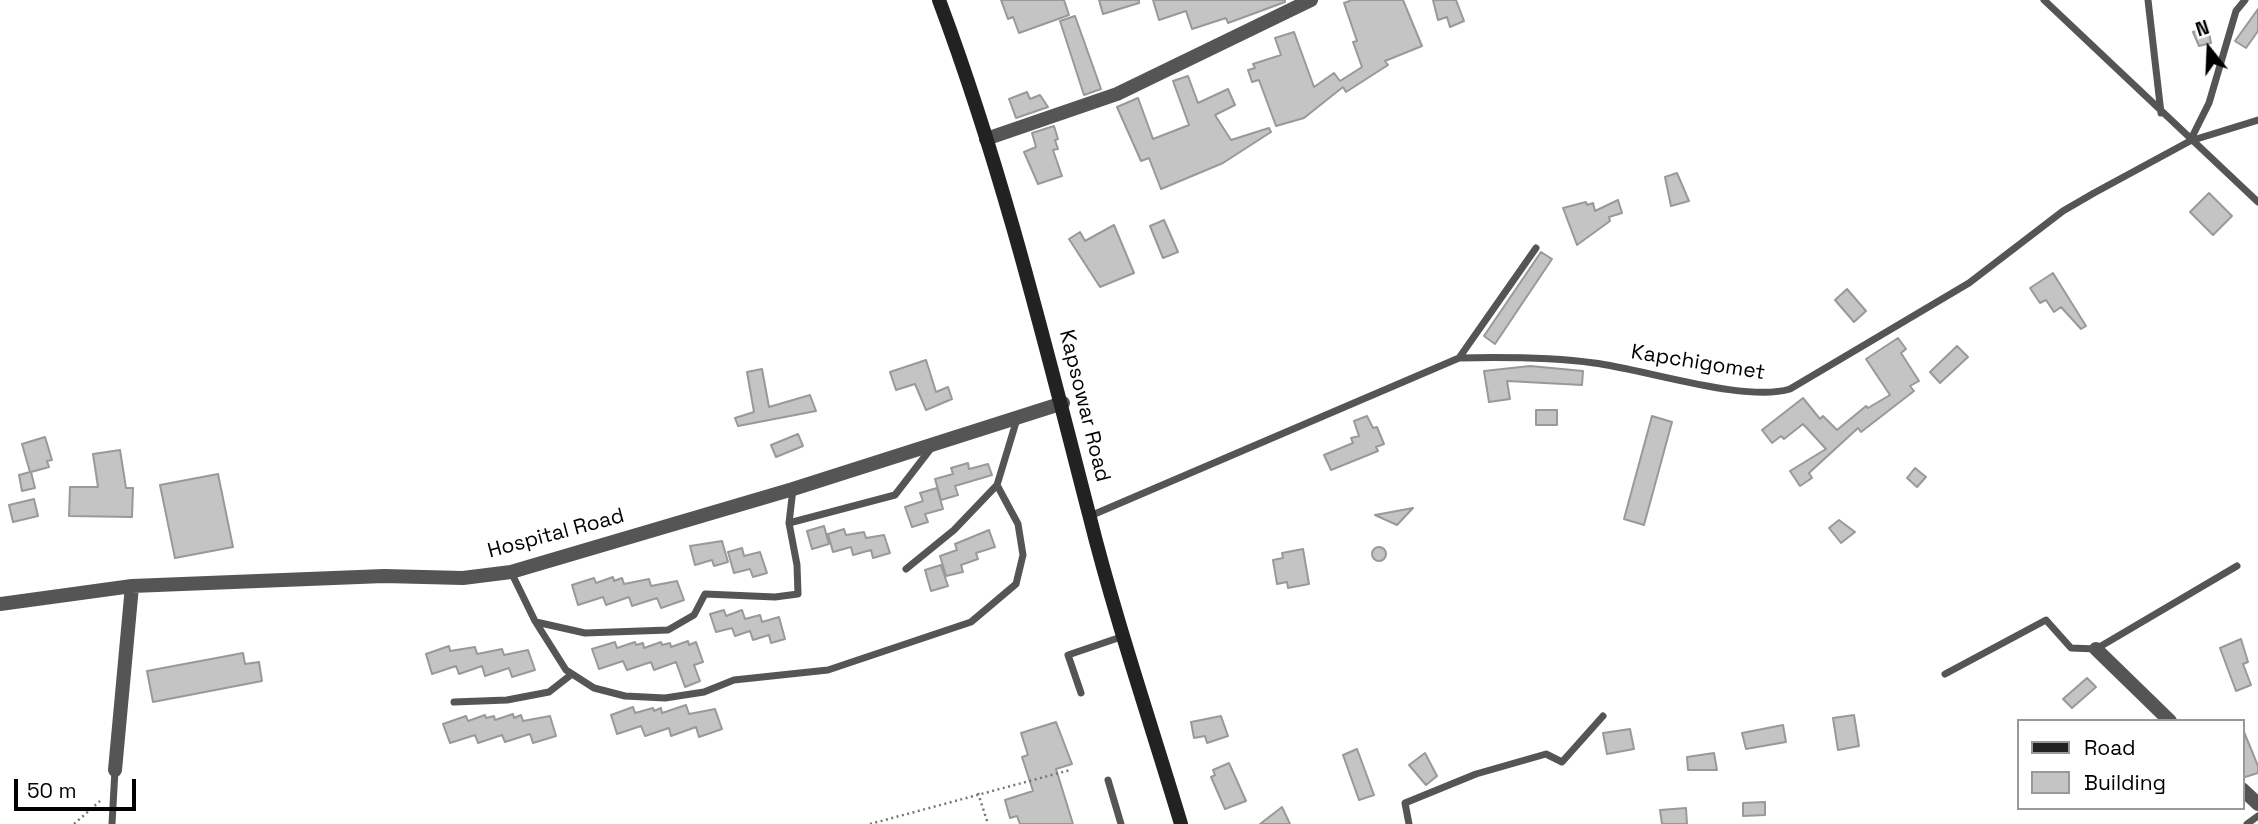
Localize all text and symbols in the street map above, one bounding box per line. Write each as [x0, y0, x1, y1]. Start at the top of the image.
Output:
north arrow [2174, 14, 2244, 84]
text: N [2192, 15, 2212, 42]
street label: Kapsowar Road [1053, 327, 1115, 485]
street label: Kapchigomet [1629, 340, 1767, 386]
street label: Hospital Road [485, 504, 627, 564]
legend [2016, 719, 2244, 810]
text: Road [2084, 734, 2136, 761]
scale bar [18, 764, 140, 808]
text: Building [2084, 769, 2166, 796]
text: 50 m [27, 777, 77, 804]

